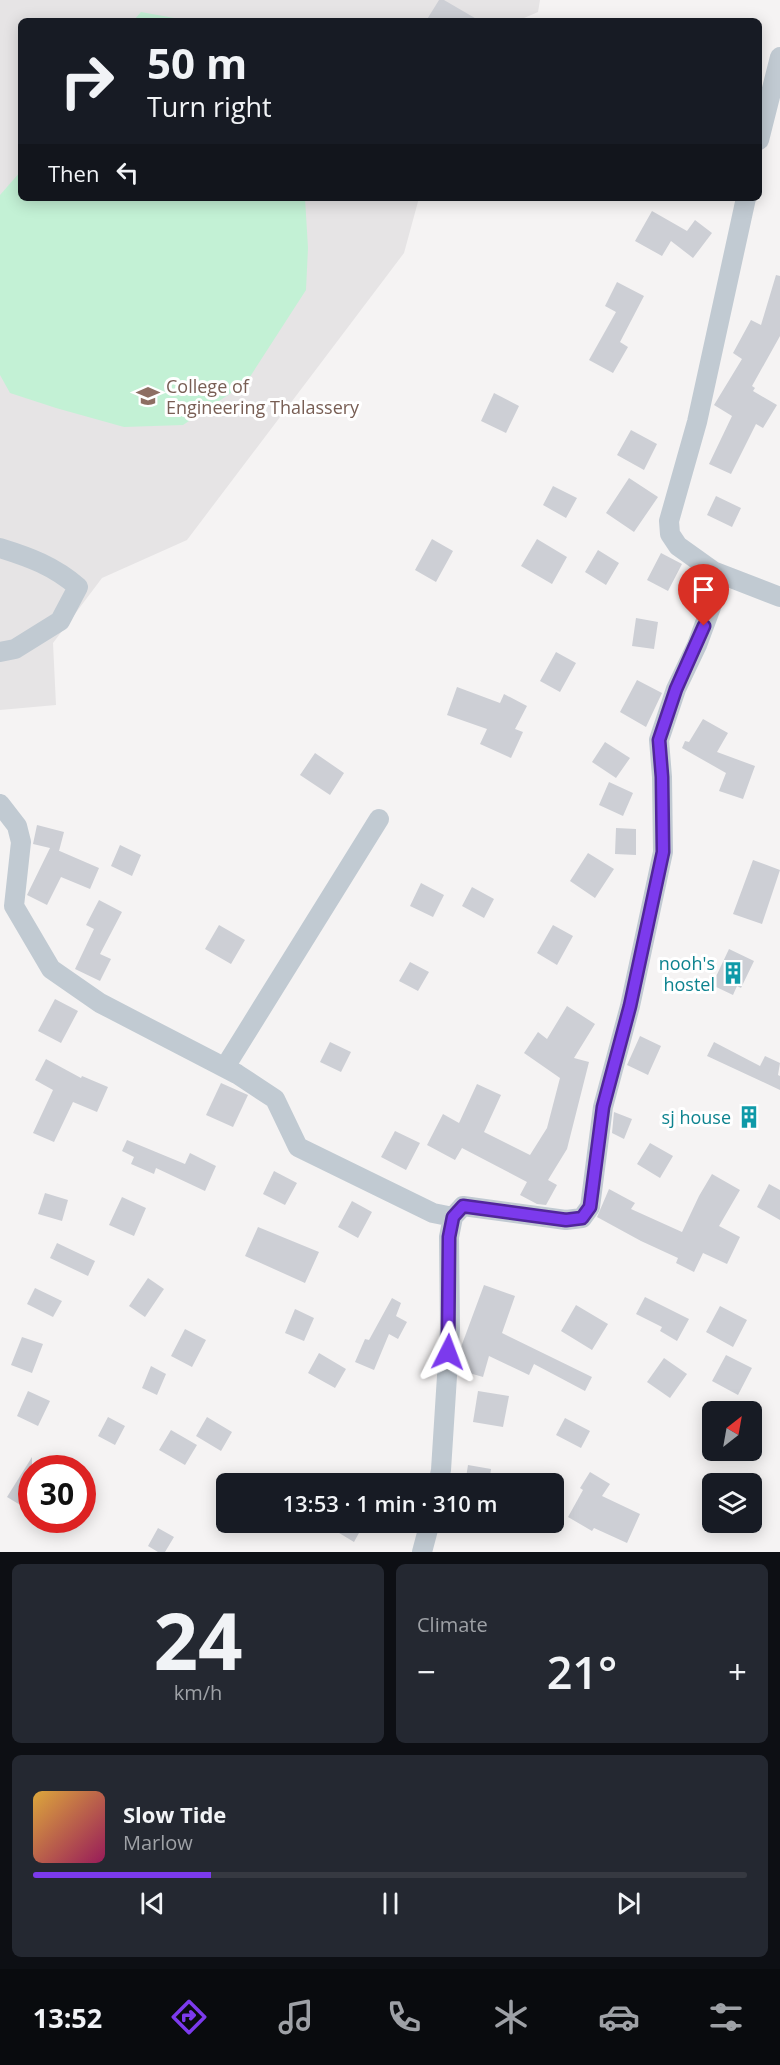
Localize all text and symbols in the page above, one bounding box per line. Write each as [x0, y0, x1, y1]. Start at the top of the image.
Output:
text: 50 m [147, 34, 247, 91]
icon: right [48, 42, 126, 120]
text: Turn right [147, 88, 272, 125]
icon: left [111, 156, 144, 189]
text: Then [48, 158, 99, 188]
place label: College of Engineering Thalassery [166, 374, 360, 419]
school or university icon: College of Engineering Thalassery [135, 383, 161, 409]
pin [678, 564, 729, 626]
icon: arrive [687, 573, 720, 606]
place label: nooh's hostel [659, 951, 715, 996]
building icon: nooh's hostel [720, 960, 746, 986]
building icon: sj house [736, 1104, 762, 1130]
place label: sj house [662, 1105, 731, 1129]
position arrow [416, 1320, 480, 1384]
north arrow [702, 1401, 762, 1461]
map controls [702, 1401, 762, 1533]
speed limit sign: 30 [18, 1455, 96, 1533]
button: layers [702, 1473, 762, 1533]
text: 13:53 · 1 min · 310 m [282, 1488, 498, 1518]
text: 24 [153, 1587, 243, 1693]
text: Climate [417, 1611, 488, 1638]
text: 21° [547, 1641, 617, 1702]
text: − [417, 1649, 436, 1694]
text: + [728, 1649, 747, 1694]
text: km/h [174, 1679, 222, 1706]
text: Slow Tide [123, 1799, 226, 1829]
text: Marlow [123, 1829, 193, 1856]
icon: previous [136, 1887, 169, 1920]
icon: pause [374, 1887, 407, 1920]
icon: next [612, 1887, 645, 1920]
icon: directions [168, 1996, 210, 2038]
icon: music [275, 1996, 317, 2038]
icon: phone [383, 1996, 425, 2038]
icon: climate [490, 1996, 532, 2038]
icon: car [598, 1996, 640, 2038]
icon: filters [705, 1996, 747, 2038]
text: 13:52 [33, 1999, 102, 2036]

